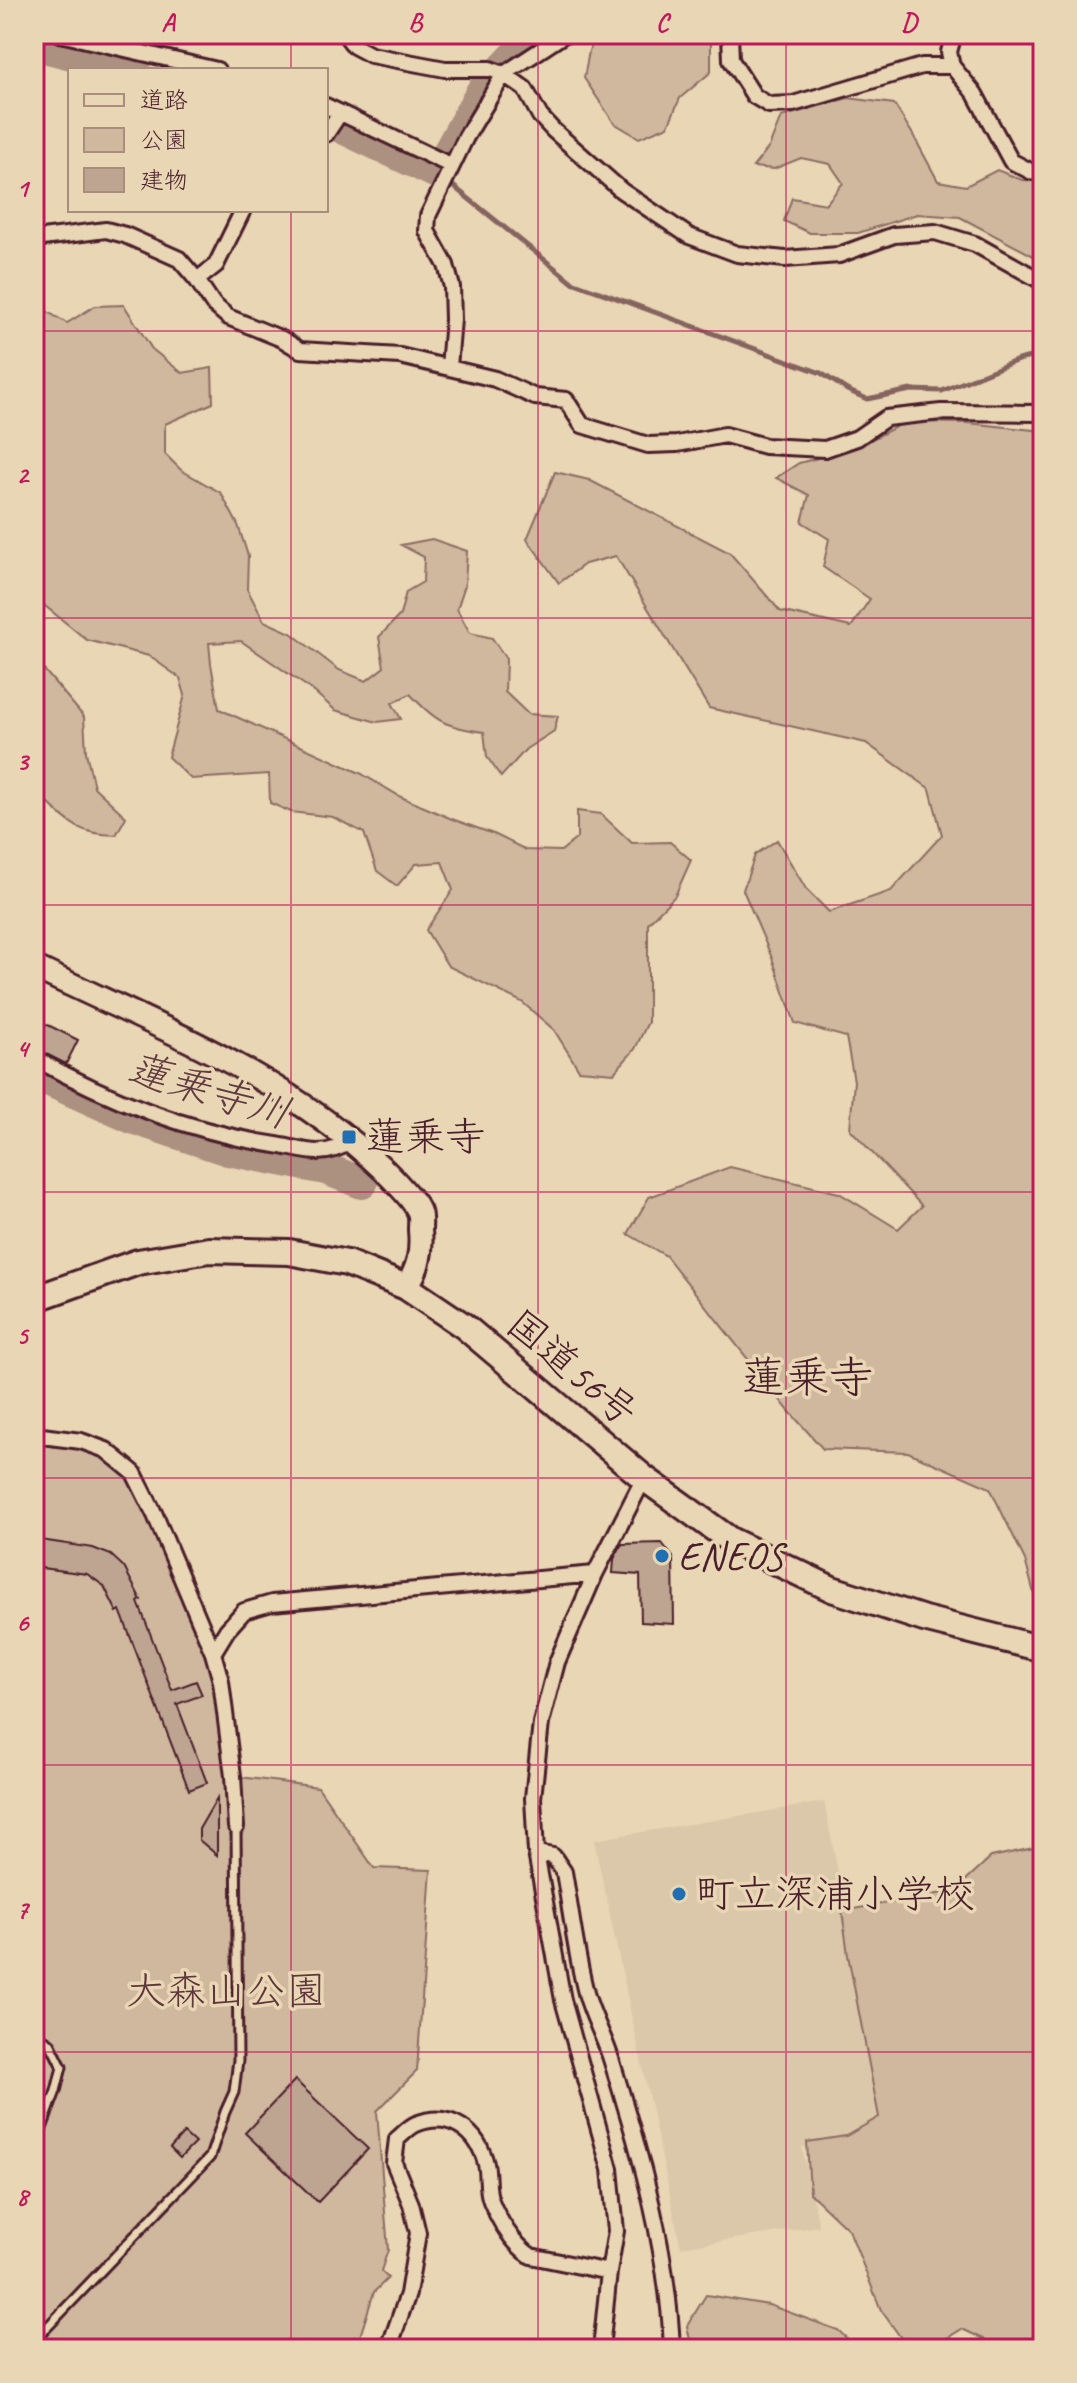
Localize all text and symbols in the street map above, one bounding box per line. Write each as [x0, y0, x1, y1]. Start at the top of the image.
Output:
text: A [161, 6, 176, 39]
text: B [408, 6, 424, 39]
text: C [656, 6, 672, 39]
text: D [901, 6, 919, 39]
legend [68, 68, 328, 212]
text: 道路 [140, 85, 188, 115]
text: 公園 [140, 125, 188, 155]
text: 建物 [140, 165, 188, 195]
text: 1 [16, 172, 31, 205]
text: 2 [16, 458, 30, 491]
text: 3 [16, 745, 30, 778]
text: 4 [16, 1032, 31, 1065]
water label: 蓮乗寺川 [121, 1041, 297, 1141]
place label: 蓮乗寺 [365, 1112, 485, 1162]
marker: 蓮乗寺 [340, 1128, 358, 1146]
street label: 国道56号 [496, 1299, 648, 1437]
text: 5 [16, 1319, 30, 1352]
district label: 蓮乗寺 [741, 1350, 873, 1405]
place label: ENEOS [678, 1531, 788, 1581]
marker: ENEOS [653, 1547, 671, 1565]
text: 6 [16, 1606, 30, 1639]
place label: 町立深浦小学校 [695, 1869, 975, 1919]
marker: 町立深浦小学校 [670, 1885, 688, 1903]
text: 7 [16, 1893, 30, 1926]
park label: 大森山公園 [126, 1966, 326, 2016]
text: 8 [16, 2180, 31, 2213]

